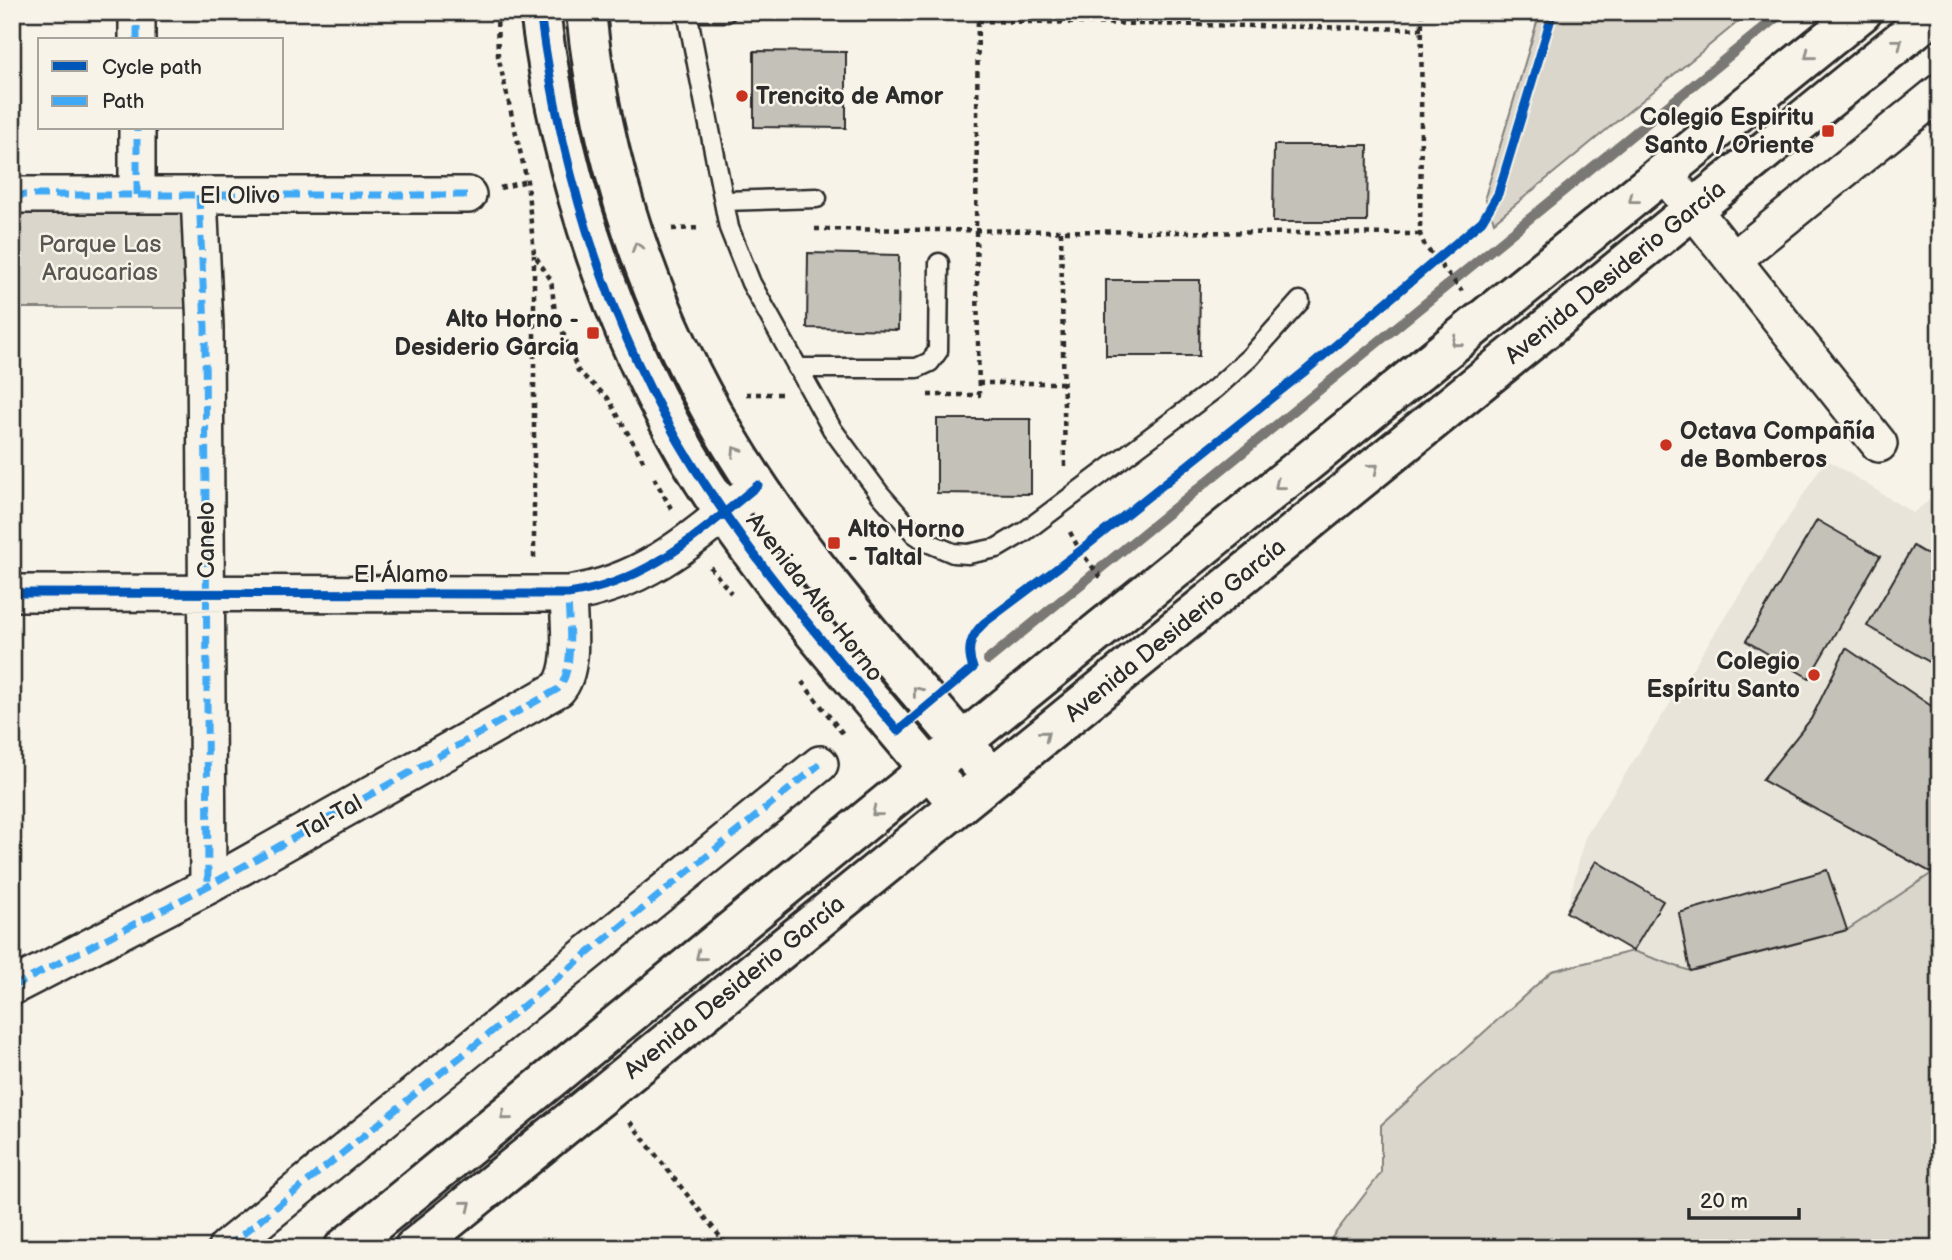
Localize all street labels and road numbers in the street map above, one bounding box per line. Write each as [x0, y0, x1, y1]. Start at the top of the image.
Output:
street label: Avenida Desiderio García [1499, 174, 1732, 370]
street label: El Olivo [200, 181, 280, 210]
street label: Canelo [192, 501, 221, 579]
street label: Avenida Alto Horno [740, 507, 890, 688]
street label: Avenida Desiderio García [1059, 532, 1292, 728]
street label: El Álamo [354, 559, 448, 589]
street label: Tal-Tal [293, 788, 367, 847]
street label: Avenida Desiderio García [618, 889, 851, 1085]

